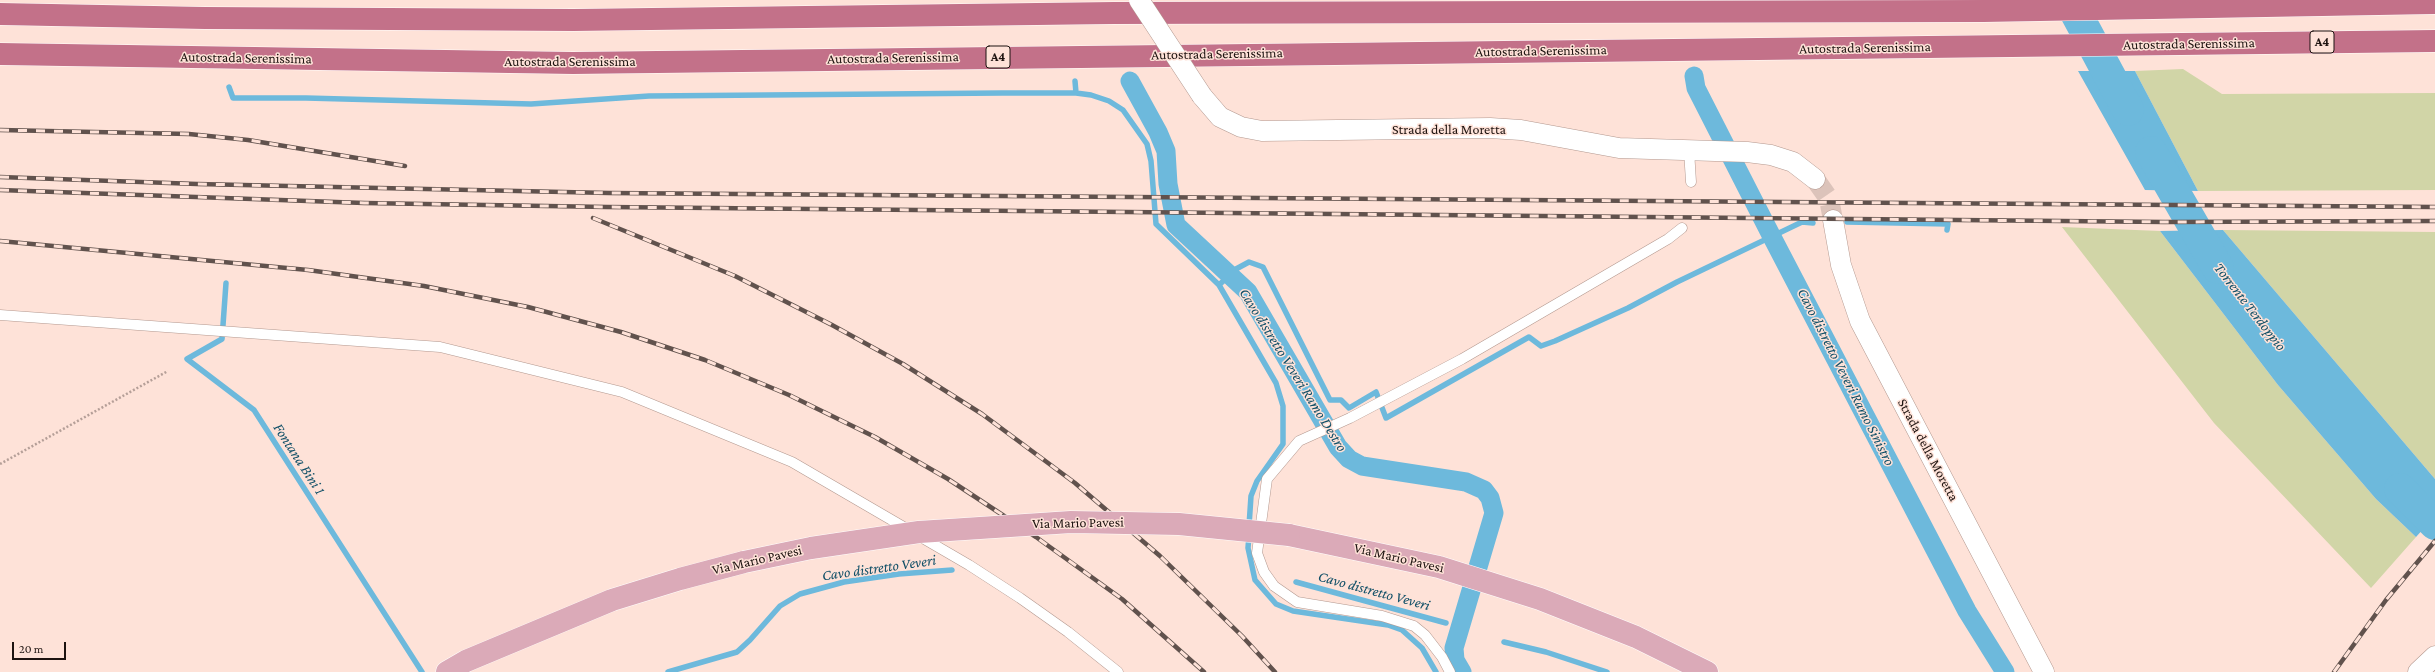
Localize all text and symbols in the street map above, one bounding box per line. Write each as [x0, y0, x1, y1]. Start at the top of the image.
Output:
road number: A4 [2310, 31, 2334, 53]
street label: Autostrada Serenissima [2123, 34, 2255, 54]
street label: Autostrada Serenissima [1799, 38, 1931, 58]
street label: Autostrada Serenissima [1475, 41, 1607, 61]
street label: Autostrada Serenissima [1151, 44, 1283, 64]
road number: A4 [986, 46, 1010, 68]
street label: Autostrada Serenissima [180, 48, 312, 68]
street label: Autostrada Serenissima [827, 48, 959, 68]
street label: Autostrada Serenissima [504, 54, 636, 70]
street label: Strada della Moretta [1392, 122, 1506, 138]
water label: Torrente Terdoppio [2210, 259, 2290, 355]
water label: Cavo distretto Veveri Ramo Destro [1235, 285, 1351, 455]
water label: Cavo distretto Veveri Ramo Sinistro [1793, 285, 1899, 469]
street label: Strada della Moretta [1894, 396, 1962, 504]
water label: Fontana Bini 1 [269, 420, 329, 498]
street label: Via Mario Pavesi [1032, 514, 1124, 532]
street label: Via Mario Pavesi [1352, 539, 1446, 577]
street label: Via Mario Pavesi [710, 541, 804, 579]
water label: Cavo distretto Veveri [821, 551, 937, 585]
water label: Cavo distretto Veveri [1316, 567, 1432, 615]
scale bar [14, 634, 68, 660]
text: 20 m [19, 642, 43, 656]

